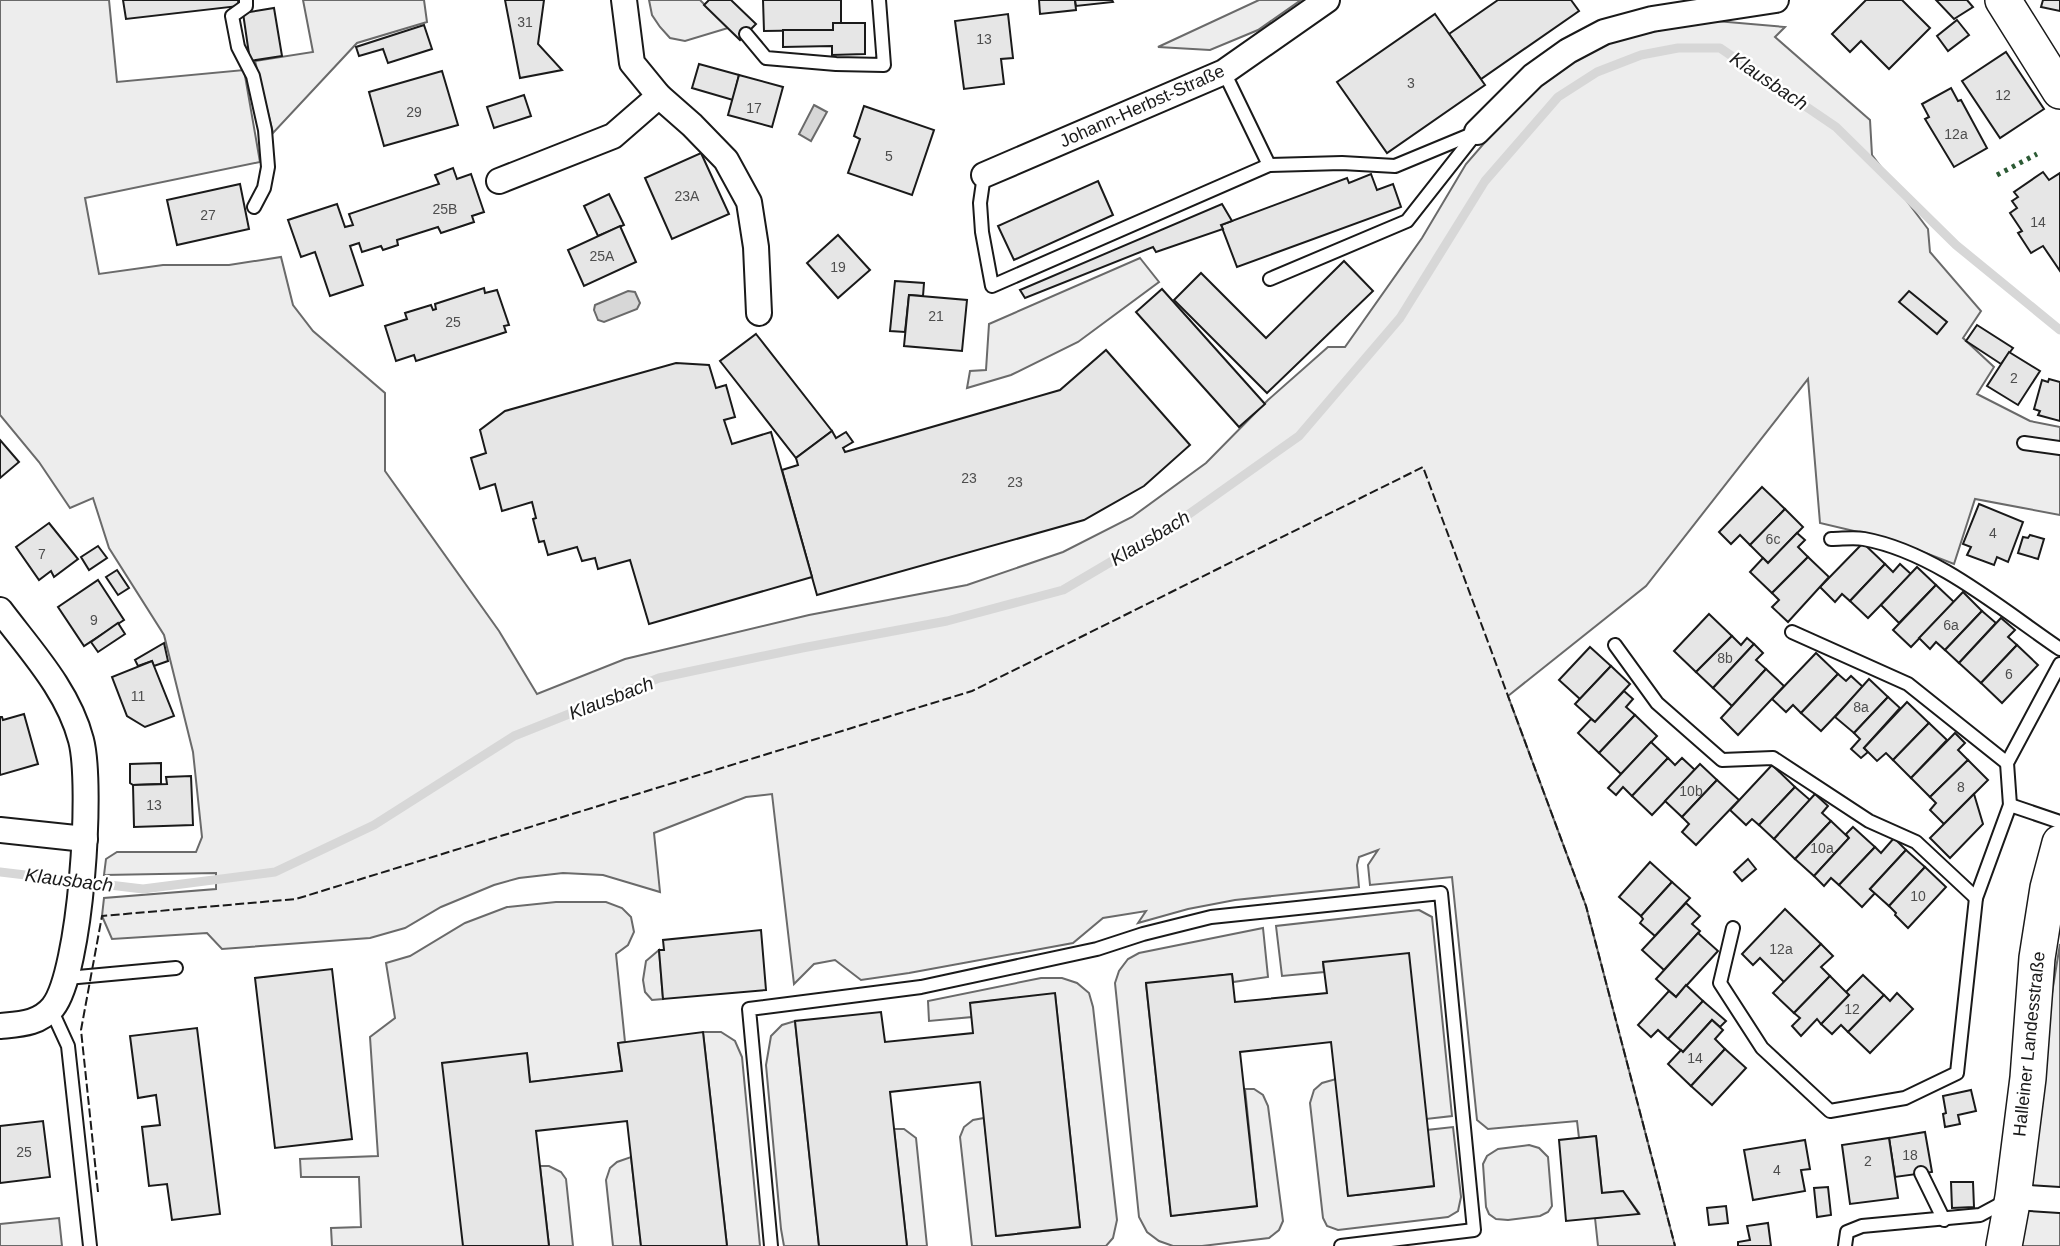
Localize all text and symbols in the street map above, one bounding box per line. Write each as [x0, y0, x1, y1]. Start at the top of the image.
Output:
house number: 31 [517, 14, 533, 30]
house number: 13 [976, 31, 992, 47]
water label: Klausbach [1726, 47, 1812, 115]
street label: Johann-Herbst-Straße [1057, 61, 1227, 151]
house number: 3 [1407, 75, 1415, 91]
house number: 12 [1995, 87, 2011, 103]
house number: 17 [746, 100, 762, 116]
house number: 29 [406, 104, 422, 120]
house number: 12a [1944, 126, 1968, 142]
house number: 5 [885, 148, 893, 164]
house number: 23A [675, 188, 700, 204]
house number: 25B [433, 201, 457, 217]
house number: 27 [200, 207, 216, 223]
house number: 14 [2030, 214, 2046, 230]
house number: 25A [590, 248, 615, 264]
house number: 19 [830, 259, 846, 275]
house number: 21 [928, 308, 944, 324]
house number: 25 [445, 314, 461, 330]
house number: 2 [2010, 370, 2018, 386]
house number: 23 [961, 470, 977, 486]
house number: 23 [1007, 474, 1023, 490]
water label: Klausbach [1107, 506, 1193, 570]
house number: 4 [1989, 525, 1997, 541]
house number: 6c [1766, 531, 1780, 547]
house number: 7 [38, 546, 46, 562]
house number: 9 [90, 612, 98, 628]
house number: 6a [1943, 617, 1959, 633]
house number: 8b [1717, 650, 1733, 666]
house number: 6 [2005, 666, 2013, 682]
water label: Klausbach [566, 672, 656, 724]
house number: 11 [131, 688, 145, 704]
house number: 8a [1853, 699, 1869, 715]
house number: 8 [1957, 779, 1965, 795]
house number: 10b [1679, 783, 1703, 799]
house number: 13 [146, 797, 162, 813]
house number: 10a [1810, 840, 1834, 856]
water label: Klausbach [24, 864, 114, 896]
house number: 10 [1910, 888, 1926, 904]
house number: 12a [1769, 941, 1793, 957]
street label: Halleiner Landesstraße [2009, 950, 2049, 1138]
house number: 12 [1844, 1001, 1860, 1017]
house number: 14 [1687, 1050, 1703, 1066]
house number: 25 [16, 1144, 32, 1160]
house number: 18 [1902, 1147, 1918, 1163]
house number: 2 [1864, 1153, 1872, 1169]
house number: 4 [1773, 1162, 1781, 1178]

